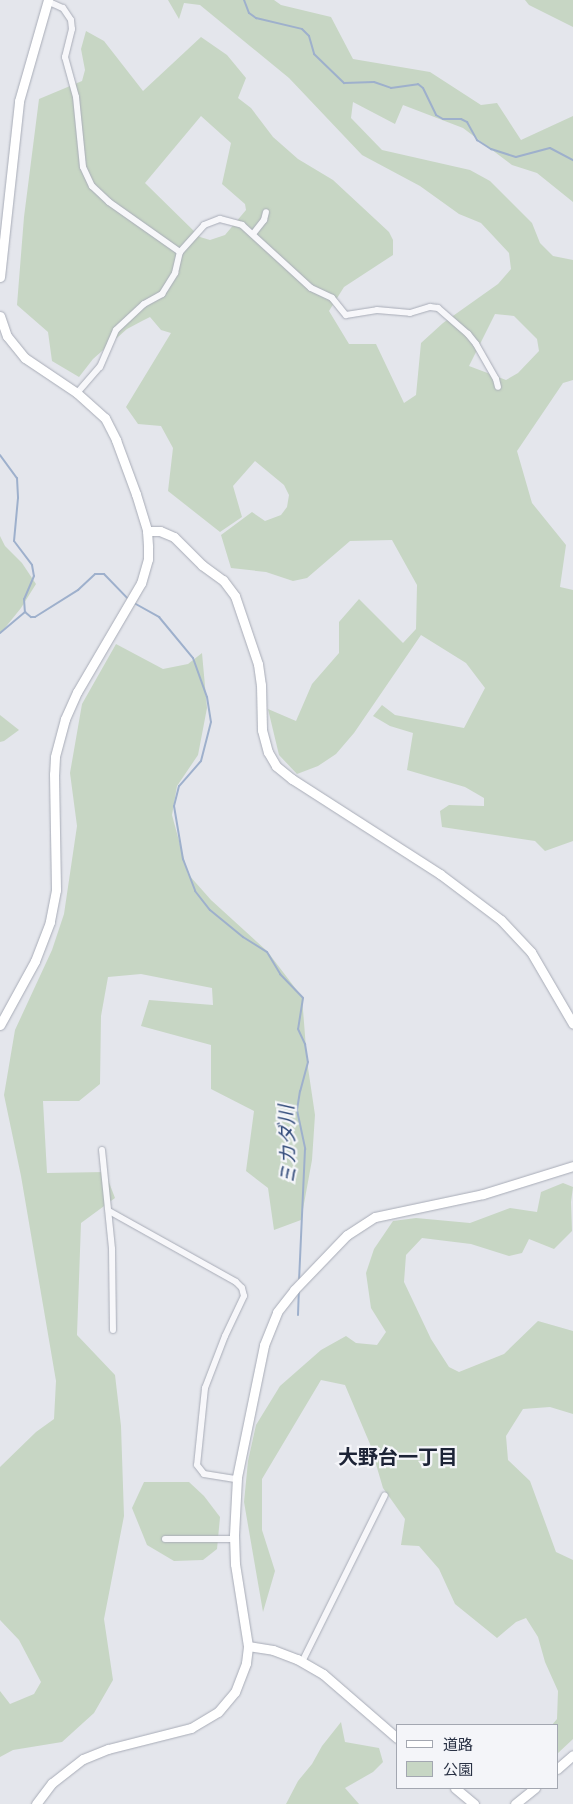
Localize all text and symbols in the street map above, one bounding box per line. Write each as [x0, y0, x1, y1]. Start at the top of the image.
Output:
water label: ミカダ川 [275, 1105, 301, 1185]
district label: 大野台一丁目 [338, 1445, 458, 1469]
legend [396, 1724, 558, 1789]
text: 道路 [443, 1735, 473, 1754]
text: 公園 [443, 1760, 473, 1779]

